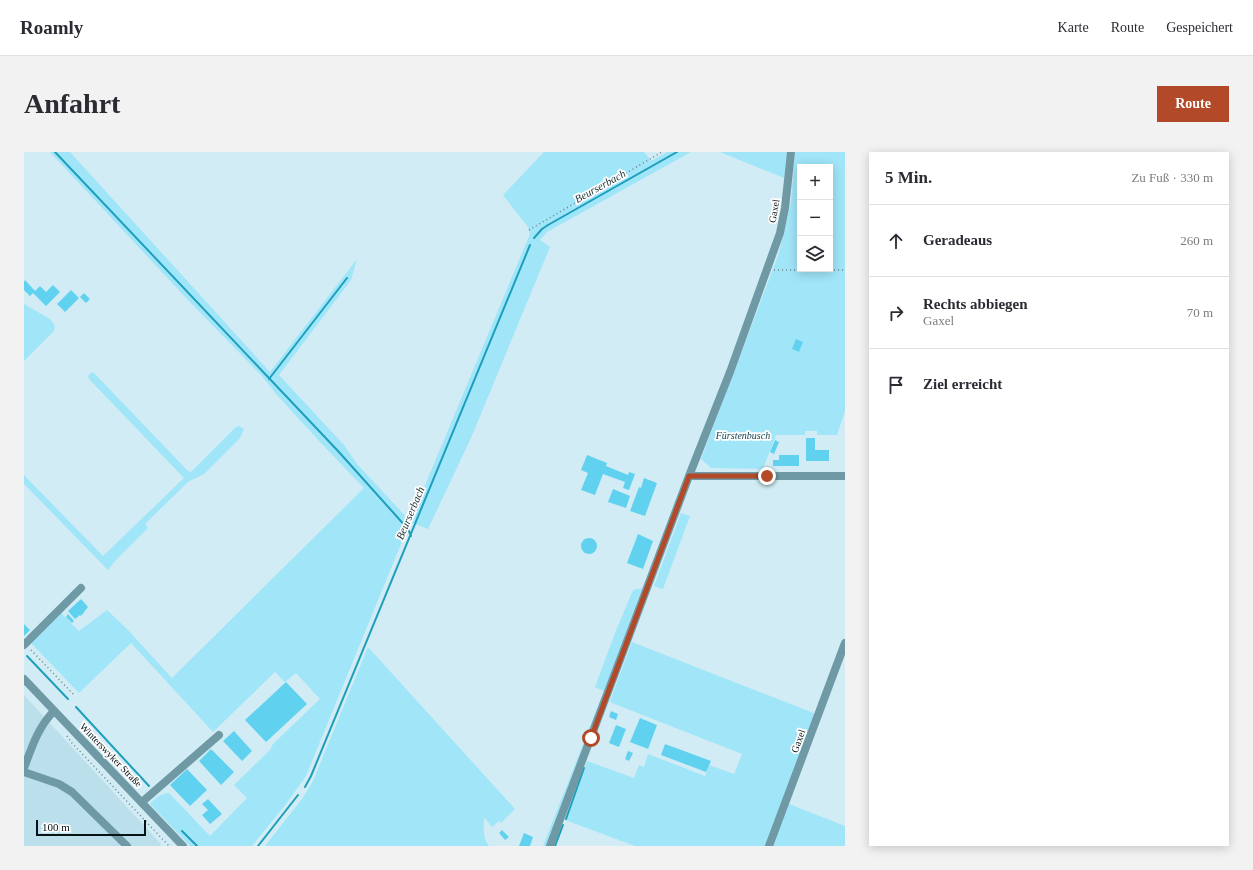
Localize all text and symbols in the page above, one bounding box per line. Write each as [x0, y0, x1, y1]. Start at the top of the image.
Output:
text: Roamly [20, 17, 83, 38]
text: Karte [1058, 20, 1089, 35]
text: Route [1111, 20, 1144, 35]
text: Gespeichert [1166, 20, 1233, 35]
button: Route [1157, 86, 1229, 122]
text: Anfahrt [24, 88, 120, 119]
map controls [797, 164, 833, 272]
button: + [797, 164, 833, 200]
water label: Beurserbach [573, 167, 628, 205]
text: 5 Min. [885, 168, 932, 187]
text: Zu Fuß · 330 m [1131, 170, 1213, 185]
street label: Gaxel [767, 198, 781, 224]
button: − [797, 200, 833, 236]
icon: ahead [885, 230, 907, 252]
text: Geradeaus [923, 232, 992, 248]
text: 260 m [1180, 233, 1213, 248]
button: layers [797, 236, 833, 272]
text: Rechts abbiegen [923, 296, 1028, 312]
icon: right [885, 302, 907, 324]
text: 70 m [1187, 305, 1213, 320]
text: Gaxel [923, 313, 954, 328]
icon: arrive [885, 374, 907, 396]
text: Ziel erreicht [923, 376, 1002, 392]
park label: Fürstenbusch [715, 430, 770, 441]
route end [758, 467, 776, 485]
water label: Beurserbach [393, 484, 427, 541]
street label: Winterswyker Straße [78, 721, 145, 790]
street label: Gaxel [789, 728, 807, 754]
route start [582, 729, 600, 747]
scale bar [36, 818, 146, 837]
text: 100 m [42, 821, 70, 833]

